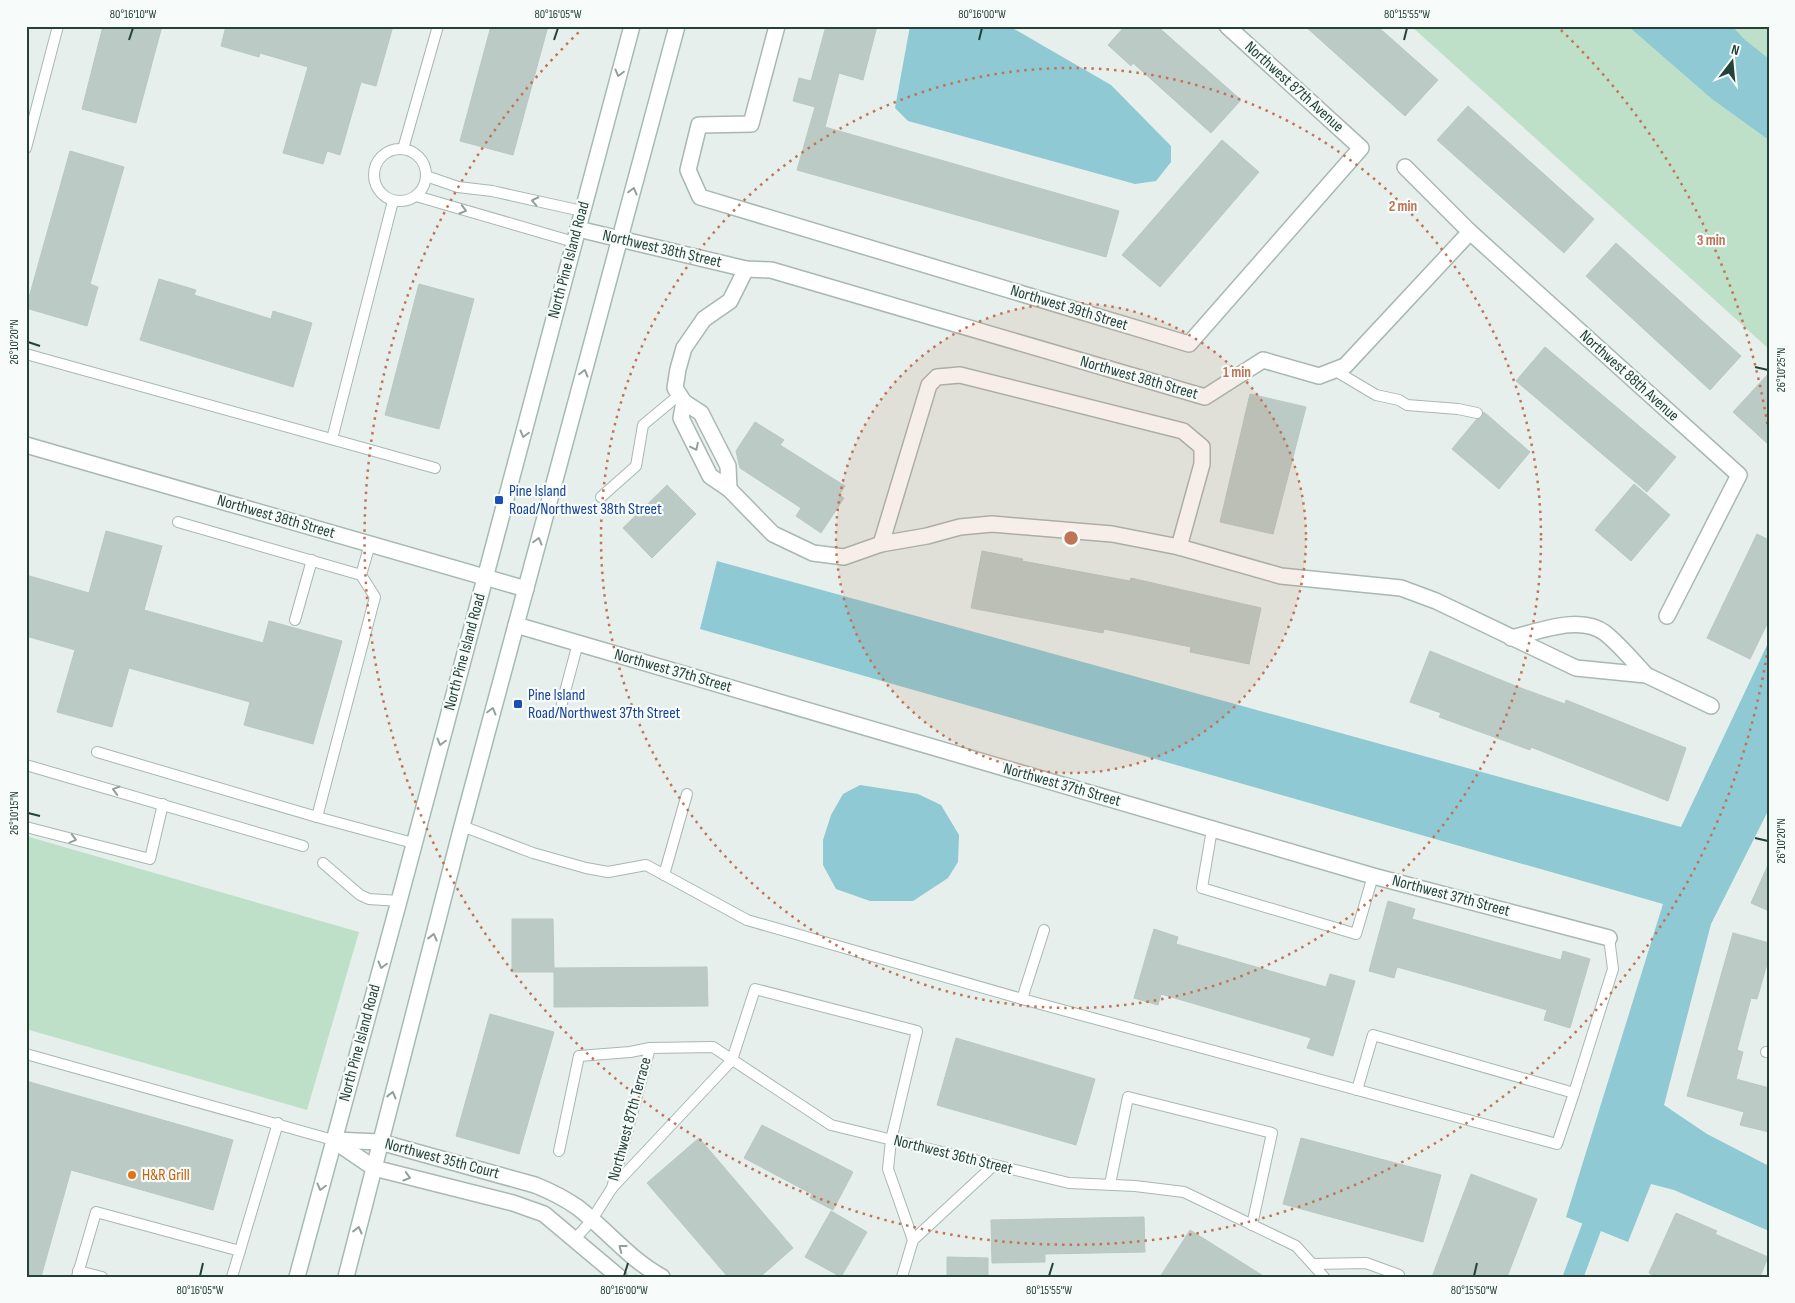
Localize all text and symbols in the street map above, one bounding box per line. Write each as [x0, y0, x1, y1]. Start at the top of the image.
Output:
text: 80°16'10"W [110, 7, 156, 22]
text: 80°16'05"W [534, 7, 582, 22]
text: 80°16'00"W [958, 7, 1006, 22]
text: 80°15'55"W [1384, 7, 1430, 22]
street label: Northwest 87th Avenue [1241, 38, 1347, 136]
north arrow [1708, 38, 1758, 88]
text: N [1730, 41, 1741, 59]
one-way arrow [614, 69, 625, 78]
one-way arrow [627, 188, 637, 196]
one-way arrow [530, 196, 539, 207]
text: 2 min [1389, 197, 1417, 216]
street label: North Pine Island Road [544, 199, 594, 321]
one-way arrow [458, 204, 467, 214]
street label: Northwest 38th Street [601, 226, 723, 272]
text: 3 min [1697, 231, 1725, 250]
street label: Northwest 39th Street [1008, 281, 1130, 335]
text: 26°10'20"N [7, 319, 22, 365]
street label: Northwest 88th Avenue [1575, 326, 1683, 426]
text: 26°10'25"N [1774, 348, 1789, 392]
street label: Northwest 38th Street [1078, 352, 1200, 404]
text: 1 min [1223, 363, 1251, 382]
one-way arrow [578, 369, 589, 378]
one-way arrow [519, 429, 529, 437]
one-way arrow [689, 442, 700, 451]
place label: Pine Island Road/Northwest 38th Street [509, 482, 662, 519]
street label: Northwest 38th Street [215, 491, 337, 543]
marker: Pine Island Road/Northwest 38th Street [493, 494, 505, 506]
centre of rings [1062, 529, 1080, 547]
one-way arrow [533, 538, 543, 546]
street label: North Pine Island Road [440, 591, 490, 713]
street label: Northwest 37th Street [612, 645, 734, 697]
place label: Pine Island Road/Northwest 37th Street [528, 686, 681, 723]
marker: Pine Island Road/Northwest 37th Street [512, 698, 524, 710]
one-way arrow [487, 708, 497, 716]
one-way arrow [436, 738, 446, 746]
street label: Northwest 37th Street [1001, 759, 1123, 811]
one-way arrow [113, 786, 121, 796]
text: 26°10'15"N [7, 791, 22, 835]
text: 26°10'20"N [1774, 818, 1789, 864]
one-way arrow [69, 833, 78, 844]
street label: Northwest 37th Street [1390, 871, 1512, 921]
one-way arrow [427, 933, 438, 942]
one-way arrow [377, 960, 387, 968]
street label: North Pine Island Road [335, 982, 385, 1104]
street label: Northwest 87th Terrace [604, 1055, 656, 1183]
one-way arrow [386, 1090, 397, 1099]
street label: Northwest 36th Street [892, 1131, 1014, 1179]
street label: Northwest 35th Court [383, 1135, 501, 1183]
place label: H&R Grill [142, 1166, 190, 1185]
marker: H&R Grill [126, 1169, 138, 1181]
one-way arrow [403, 1172, 411, 1182]
one-way arrow [316, 1183, 326, 1191]
one-way arrow [352, 1225, 363, 1234]
one-way arrow [619, 1246, 628, 1254]
text: 80°16'05"W [176, 1283, 224, 1298]
text: 80°16'00"W [600, 1283, 648, 1298]
text: 80°15'55"W [1026, 1283, 1072, 1298]
text: 80°15'50"W [1451, 1283, 1497, 1298]

